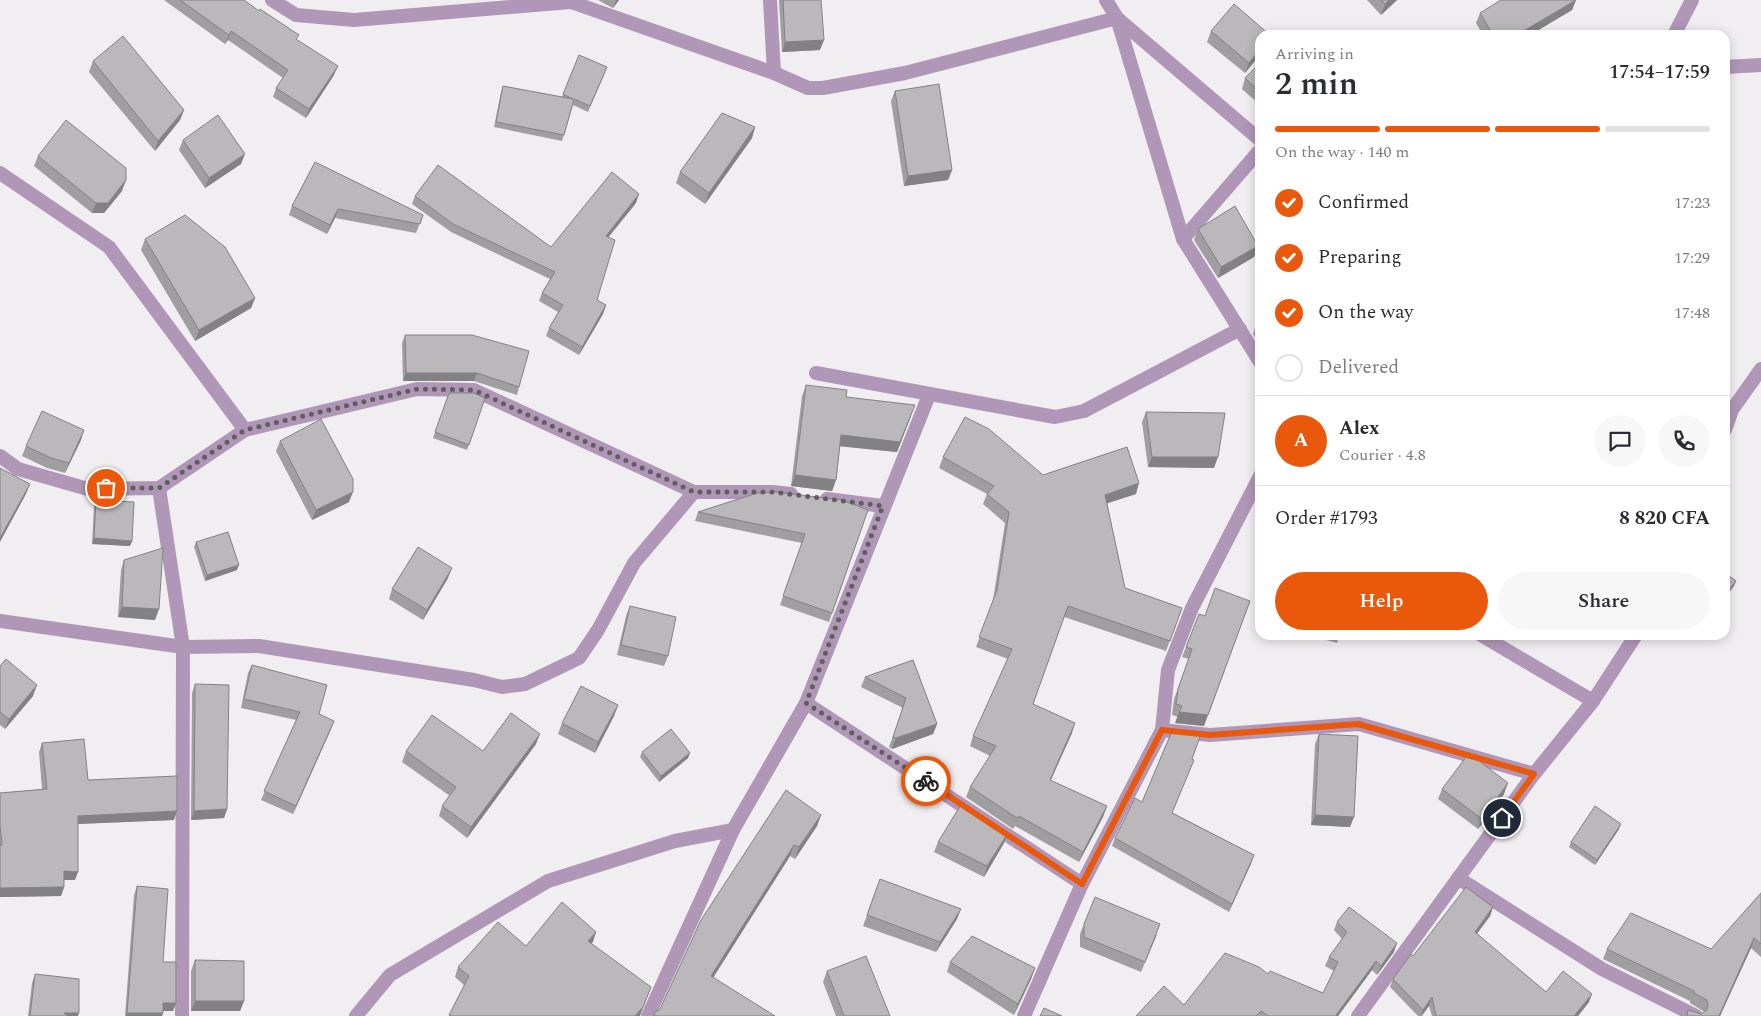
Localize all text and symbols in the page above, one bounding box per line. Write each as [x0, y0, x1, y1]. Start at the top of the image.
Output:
text: Arriving in [1275, 42, 1354, 66]
text: 17:54–17:59 [1609, 58, 1710, 87]
text: 2 min [1275, 60, 1358, 109]
text: On the way · 140 m [1275, 140, 1409, 164]
text: Confirmed [1318, 188, 1409, 217]
icon: check [1275, 189, 1303, 217]
text: 17:23 [1674, 191, 1710, 215]
text: Preparing [1318, 243, 1402, 272]
icon: check [1275, 244, 1303, 272]
text: 17:29 [1674, 246, 1710, 270]
text: On the way [1318, 298, 1414, 327]
icon: check [1275, 299, 1303, 327]
text: 17:48 [1674, 301, 1710, 325]
text: Delivered [1318, 353, 1399, 382]
text: Alex [1339, 414, 1380, 443]
button: chat [1594, 415, 1646, 467]
button: phone [1658, 415, 1710, 467]
text: A [1294, 426, 1308, 455]
text: Courier · 4.8 [1339, 443, 1426, 467]
pin [85, 467, 127, 509]
icon: bag [92, 474, 120, 502]
text: Order #1793 [1275, 504, 1378, 533]
text: 8 820 CFA [1619, 504, 1710, 533]
button: Help [1275, 572, 1488, 630]
button: Share [1498, 572, 1710, 630]
courier [901, 756, 951, 806]
icon: bike [912, 767, 940, 795]
pin [1481, 797, 1523, 839]
icon: home [1488, 804, 1516, 832]

